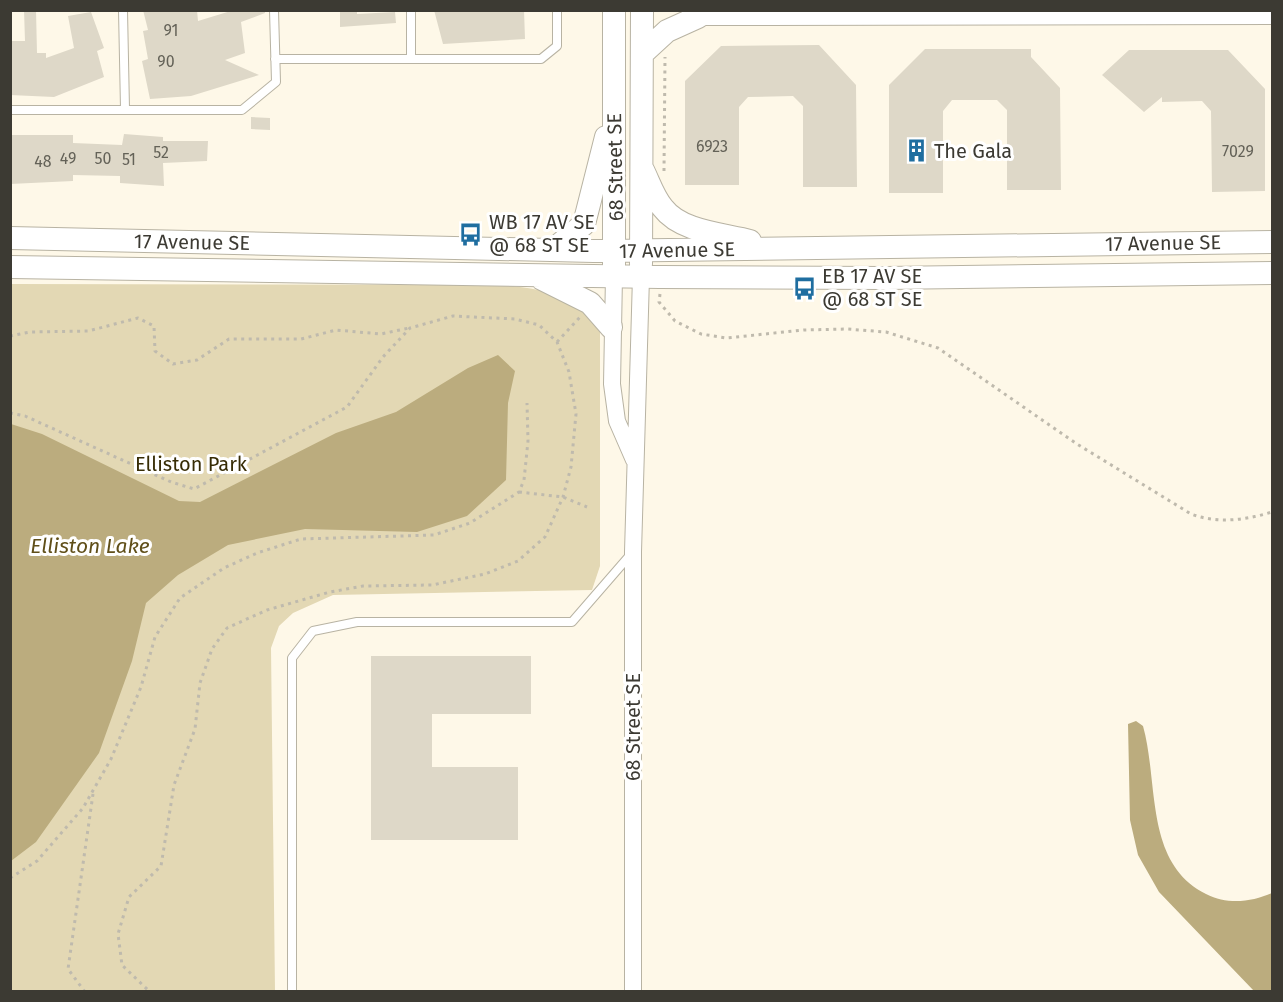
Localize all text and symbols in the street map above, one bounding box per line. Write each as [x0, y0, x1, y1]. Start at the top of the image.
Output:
house number: 91 [163, 21, 179, 40]
house number: 90 [157, 52, 175, 71]
street label: 68 Street SE [602, 113, 628, 221]
house number: 6923 [696, 137, 728, 156]
building icon: The Gala [903, 138, 929, 164]
place label: The Gala [934, 139, 1012, 163]
house number: 7029 [1222, 142, 1254, 161]
house number: 52 [153, 143, 169, 162]
house number: 49 [60, 149, 76, 168]
house number: 50 [95, 149, 112, 168]
house number: 51 [122, 150, 136, 169]
house number: 48 [34, 152, 52, 171]
place label: WB 17 AV SE @ 68 ST SE [489, 210, 595, 257]
bus stop icon: WB 17 AV SE @ 68 ST SE [458, 221, 484, 247]
street label: 17 Avenue SE [134, 229, 250, 255]
street label: 17 Avenue SE [1105, 230, 1221, 256]
street label: 17 Avenue SE [619, 237, 735, 263]
place label: EB 17 AV SE @ 68 ST SE [822, 264, 922, 311]
bus stop icon: EB 17 AV SE @ 68 ST SE [791, 275, 817, 301]
park label: Elliston Park [135, 452, 248, 476]
water label: Elliston Lake [30, 533, 150, 559]
street label: 68 Street SE [621, 673, 645, 781]

